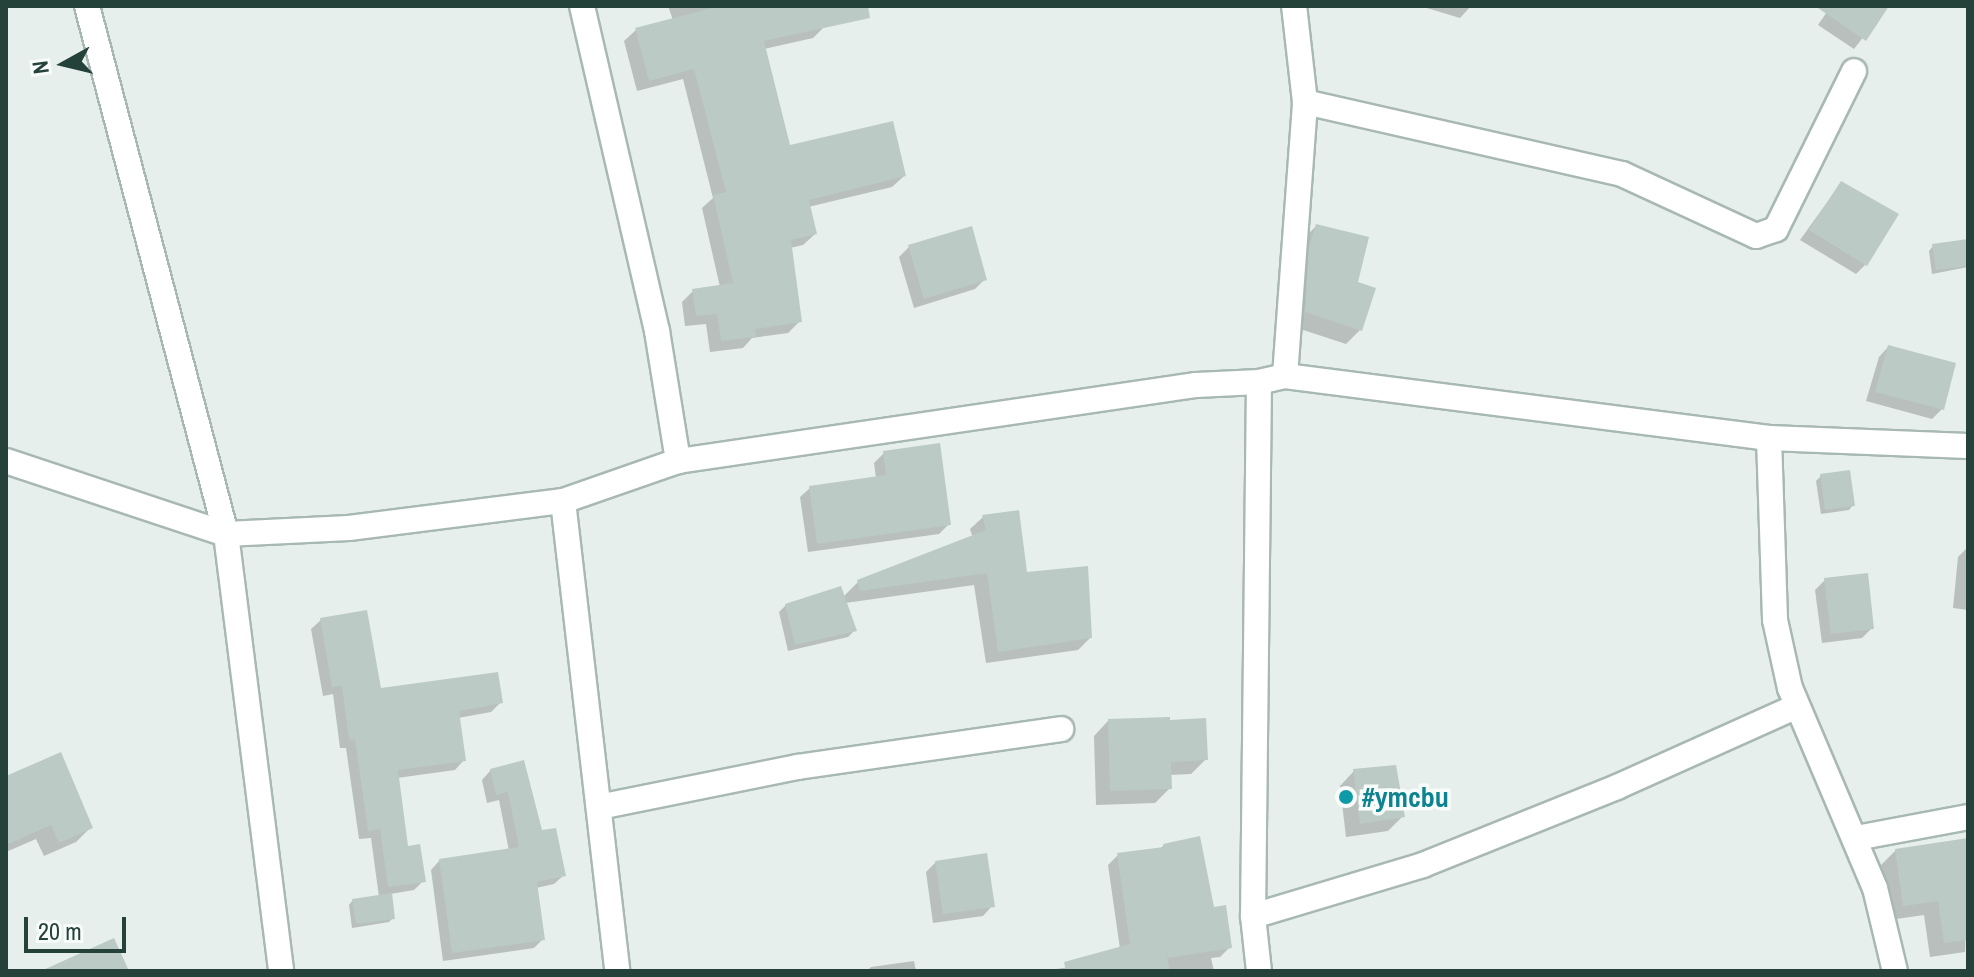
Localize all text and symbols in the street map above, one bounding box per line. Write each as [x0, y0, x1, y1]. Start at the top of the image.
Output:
north arrow [24, 24, 104, 104]
text: N [24, 59, 56, 76]
place label: #ymcbu [1362, 780, 1449, 814]
marker: #ymcbu [1337, 788, 1355, 806]
scale bar [28, 901, 130, 951]
text: 20 m [38, 915, 82, 947]

